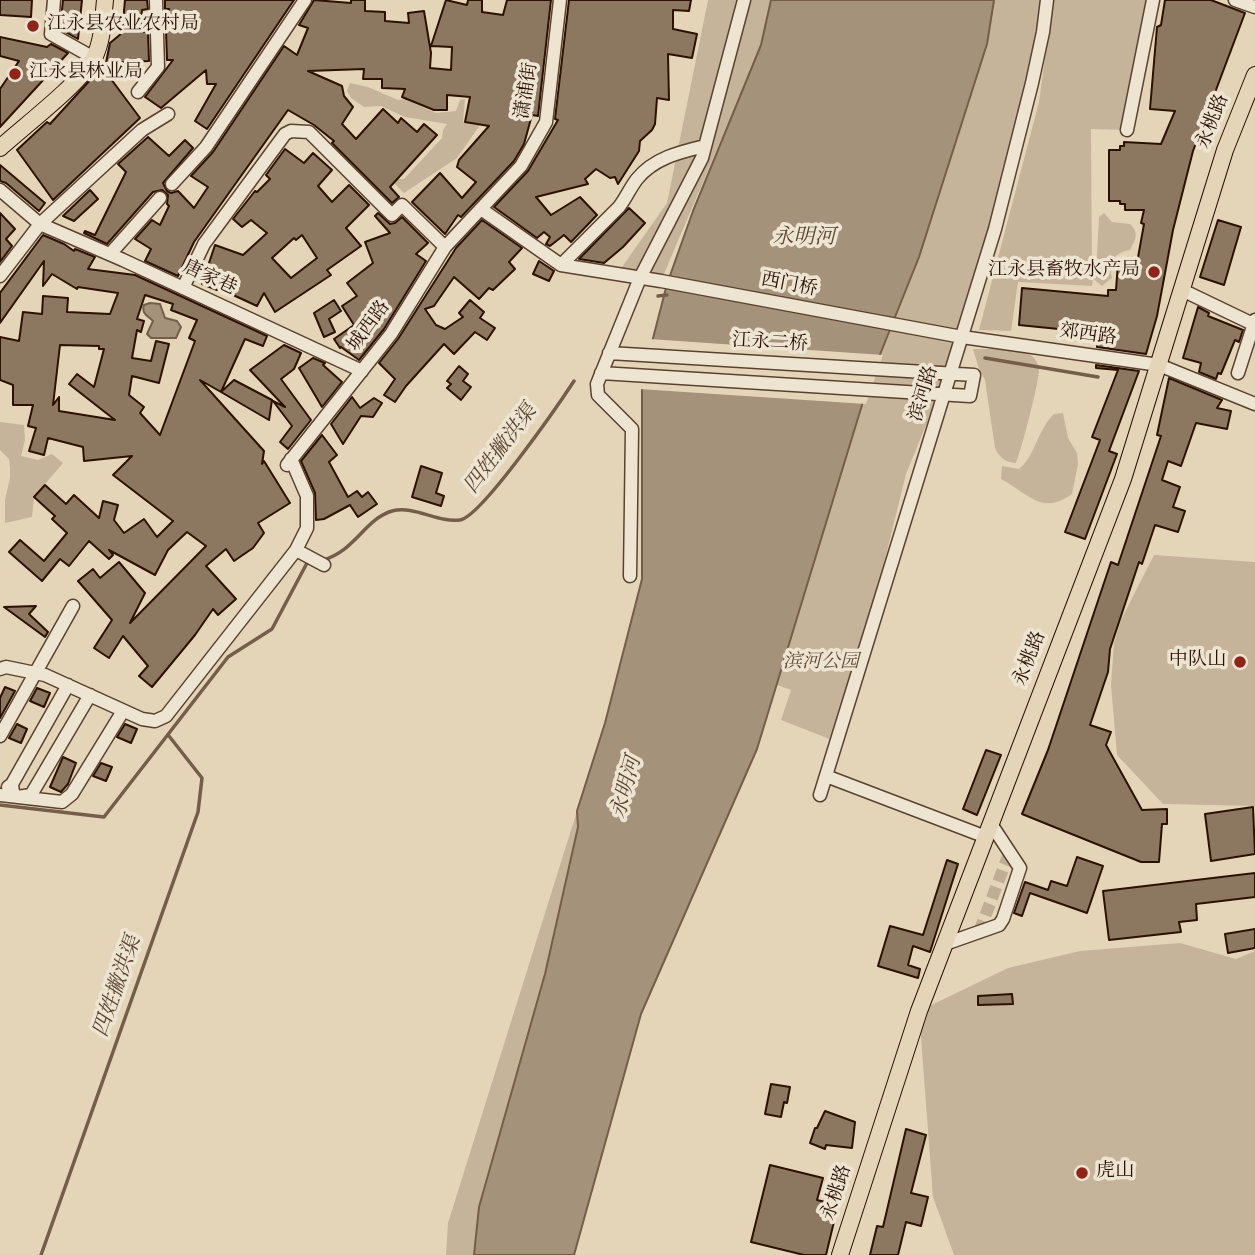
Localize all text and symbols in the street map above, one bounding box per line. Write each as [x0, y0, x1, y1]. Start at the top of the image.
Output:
place label: 江永县农业农村局 [47, 15, 199, 37]
marker: 江永县农业农村局 [25, 18, 41, 34]
street label: 潇浦街 [512, 61, 544, 121]
place label: 江永县林业局 [29, 63, 143, 85]
marker: 江永县林业局 [7, 66, 23, 82]
street label: 永桃路 [1193, 91, 1235, 153]
water label: 永明河 [773, 226, 835, 252]
street label: 唐家巷 [178, 257, 240, 301]
place label: 江永县畜牧水产局 [988, 261, 1140, 283]
marker: 江永县畜牧水产局 [1146, 264, 1162, 280]
street label: 西门桥 [759, 269, 819, 303]
street label: 城西路 [344, 297, 396, 357]
street label: 郊西路 [1058, 321, 1118, 351]
street label: 江永二桥 [731, 331, 809, 357]
street label: 滨河路 [906, 363, 944, 425]
water label: 四姓撇洪渠 [460, 400, 544, 500]
street label: 永桃路 [1010, 628, 1052, 690]
place label: 中队山 [1169, 651, 1226, 673]
park label: 滨河公园 [783, 653, 859, 675]
marker: 中队山 [1232, 654, 1248, 670]
water label: 永明河 [608, 754, 648, 822]
water label: 四姓撇洪渠 [90, 933, 148, 1041]
street label: 永桃路 [818, 1162, 858, 1224]
place label: 虎山 [1096, 1162, 1134, 1184]
marker: 虎山 [1074, 1165, 1090, 1181]

